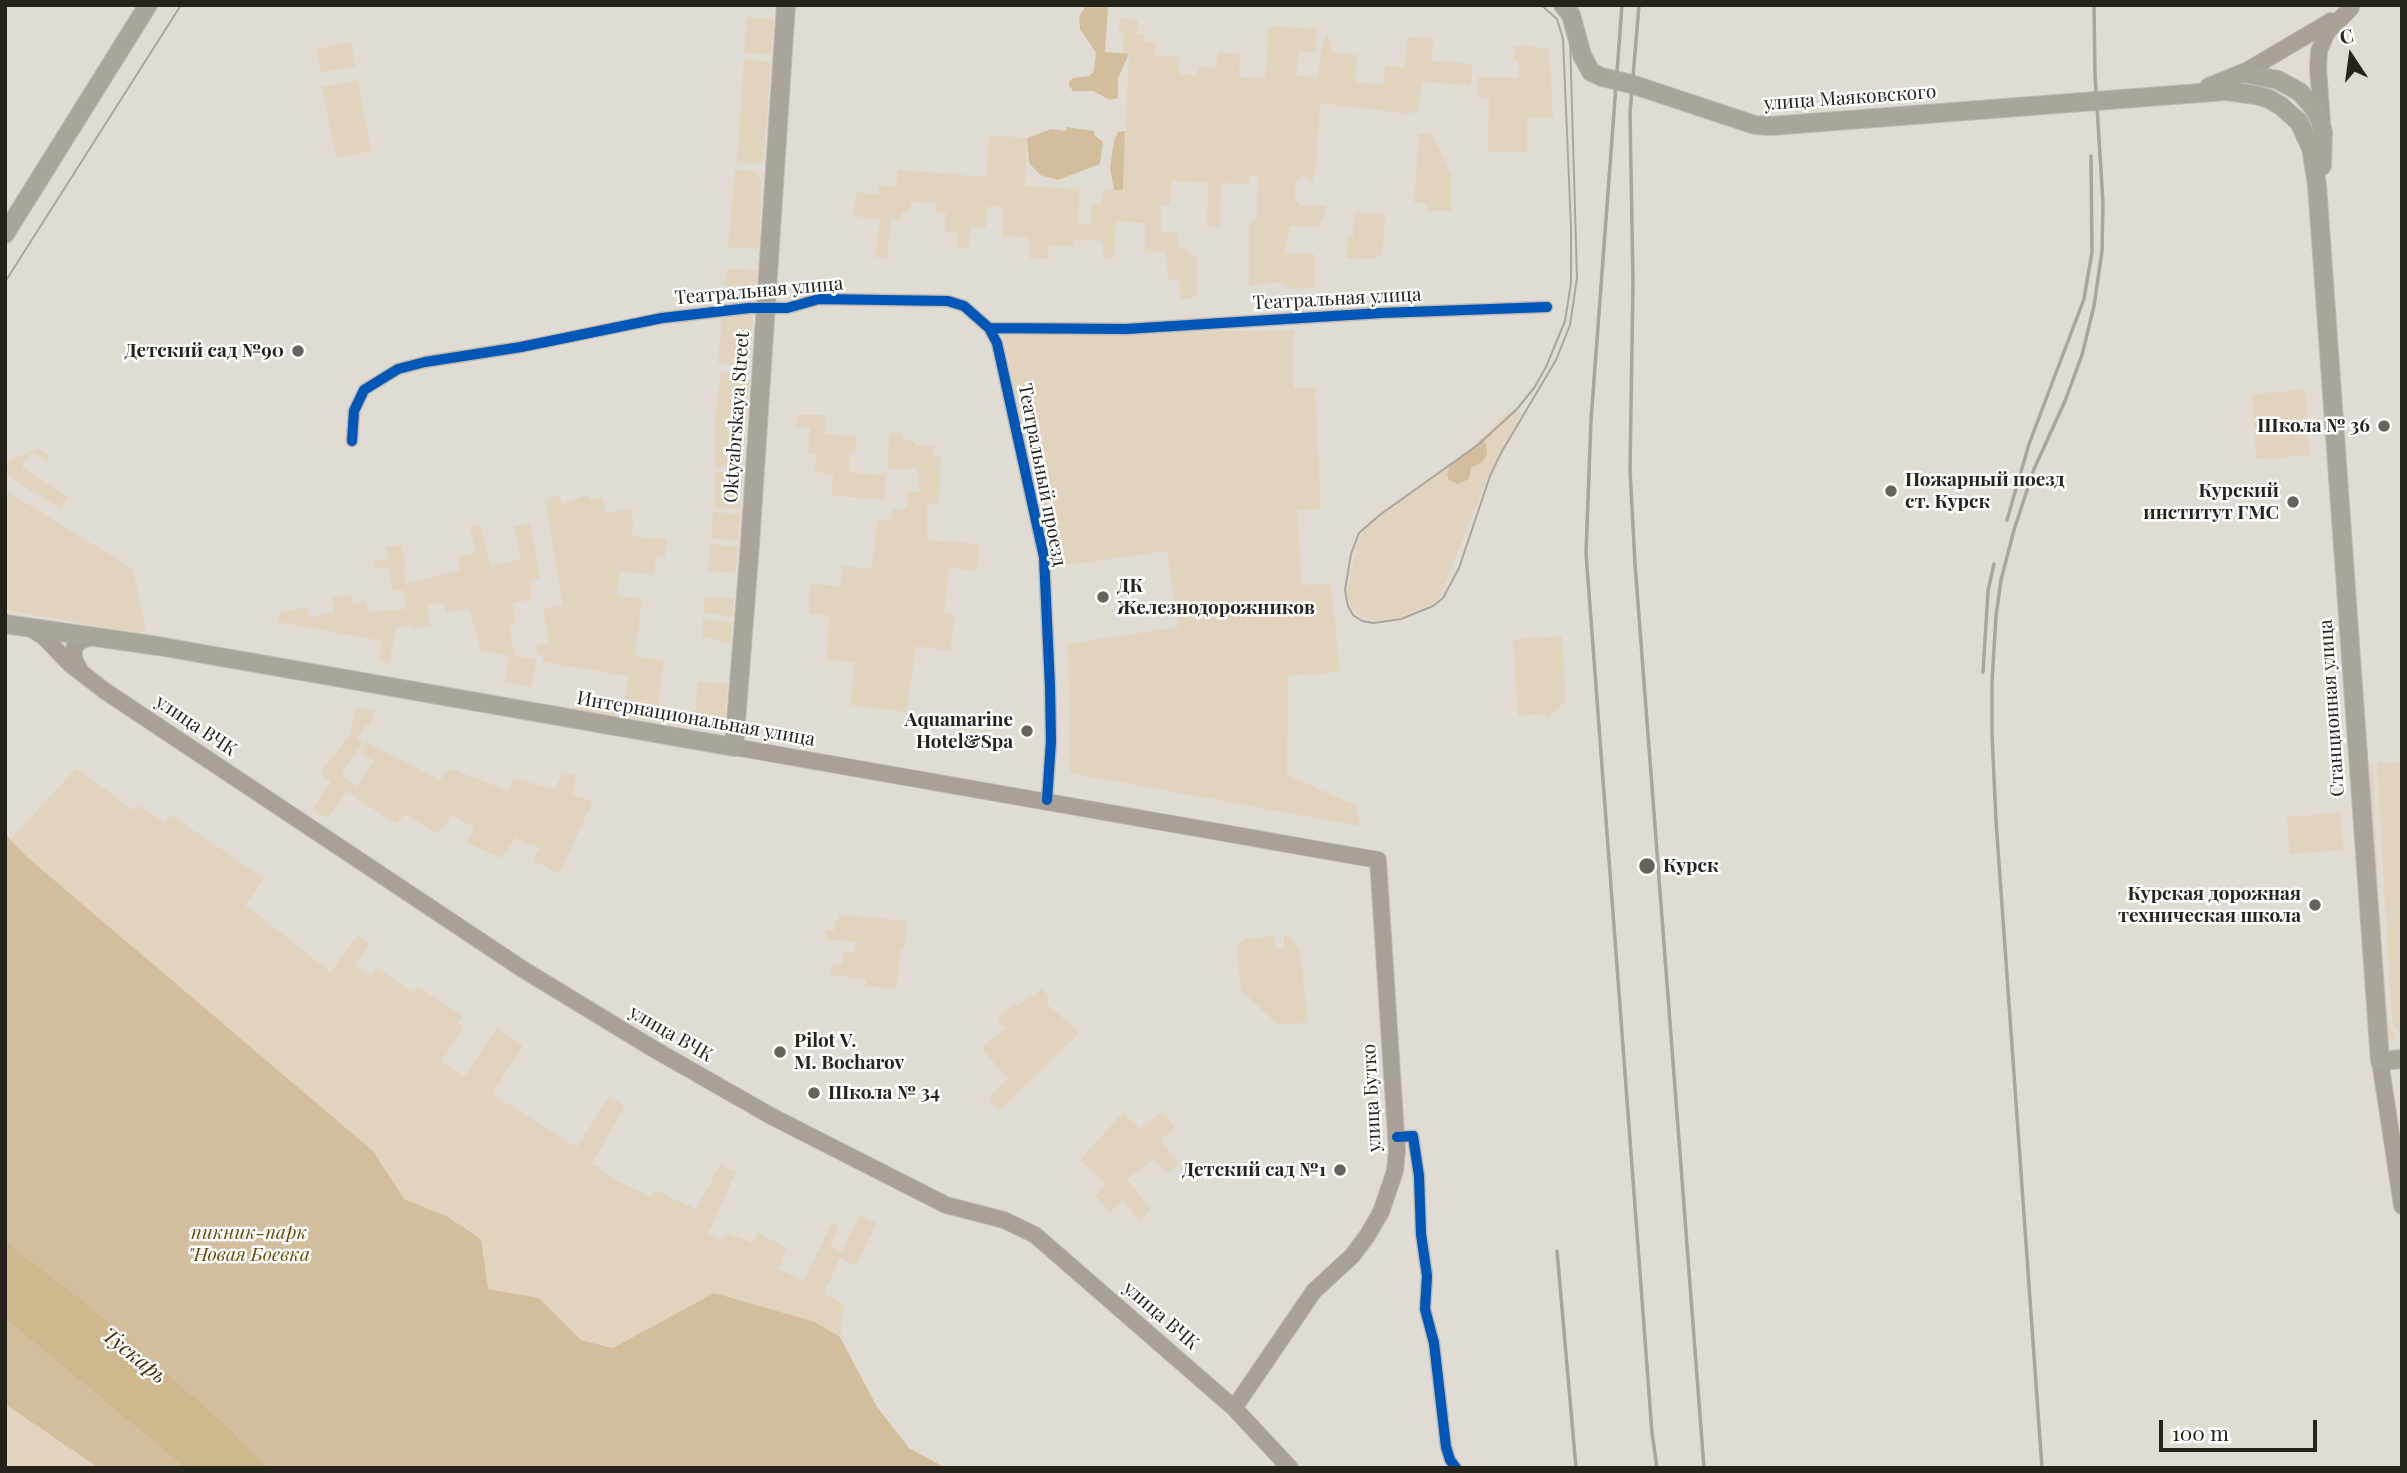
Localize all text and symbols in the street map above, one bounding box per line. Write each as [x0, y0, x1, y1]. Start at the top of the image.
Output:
north arrow [2316, 21, 2386, 91]
text: С [2337, 21, 2356, 50]
street label: улица Маяковского [1763, 81, 1937, 115]
street label: Театральная улица [674, 272, 844, 310]
street label: Театральная улица [1252, 283, 1422, 315]
street label: Oktyabrskaya Street [720, 330, 754, 504]
place label: Детский сад №90 [125, 340, 284, 362]
marker: Детский сад №90 [290, 343, 306, 359]
street label: Театральный проезд [1013, 382, 1071, 568]
place label: Школа № 36 [2257, 415, 2370, 437]
marker: Школа № 36 [2376, 418, 2392, 434]
place label: Пожарный поезд ст. Курск [1905, 469, 2065, 513]
place label: Курский институт ГМС [2143, 480, 2279, 524]
marker: Пожарный поезд ст. Курск [1883, 483, 1899, 499]
marker: Курский институт ГМС [2285, 494, 2301, 510]
place label: ДК Железнодорожников [1117, 575, 1315, 619]
marker: ДК Железнодорожников [1095, 589, 1111, 605]
street label: Станционная улица [2314, 619, 2350, 797]
street label: Интернациональная улица [575, 687, 817, 751]
street label: улица ВЧК [151, 690, 241, 762]
place label: Aquamarine Hotel&Spa [905, 709, 1013, 753]
marker: Aquamarine Hotel&Spa [1019, 723, 1035, 739]
place label: Курск [1663, 855, 1719, 877]
marker: Курск [1637, 856, 1657, 876]
place label: Курская дорожная техническая школа [2118, 883, 2301, 927]
marker: Курская дорожная техническая школа [2307, 897, 2323, 913]
street label: улица ВЧК [625, 1001, 717, 1067]
place label: Pilot V. M. Bocharov [794, 1030, 904, 1074]
street label: улица Бутко [1358, 1043, 1386, 1153]
marker: Pilot V. M. Bocharov [772, 1044, 788, 1060]
place label: Школа № 34 [828, 1082, 940, 1104]
marker: Школа № 34 [806, 1085, 822, 1101]
place label: Детский сад №1 [1182, 1159, 1326, 1181]
marker: Детский сад №1 [1332, 1162, 1348, 1178]
park label: пикник-парк "Новая Боевка [188, 1222, 310, 1266]
street label: улица ВЧК [1118, 1277, 1204, 1355]
water label: Тускарь [97, 1323, 171, 1389]
scale bar [2162, 1406, 2320, 1450]
text: 100 m [2172, 1418, 2229, 1446]

